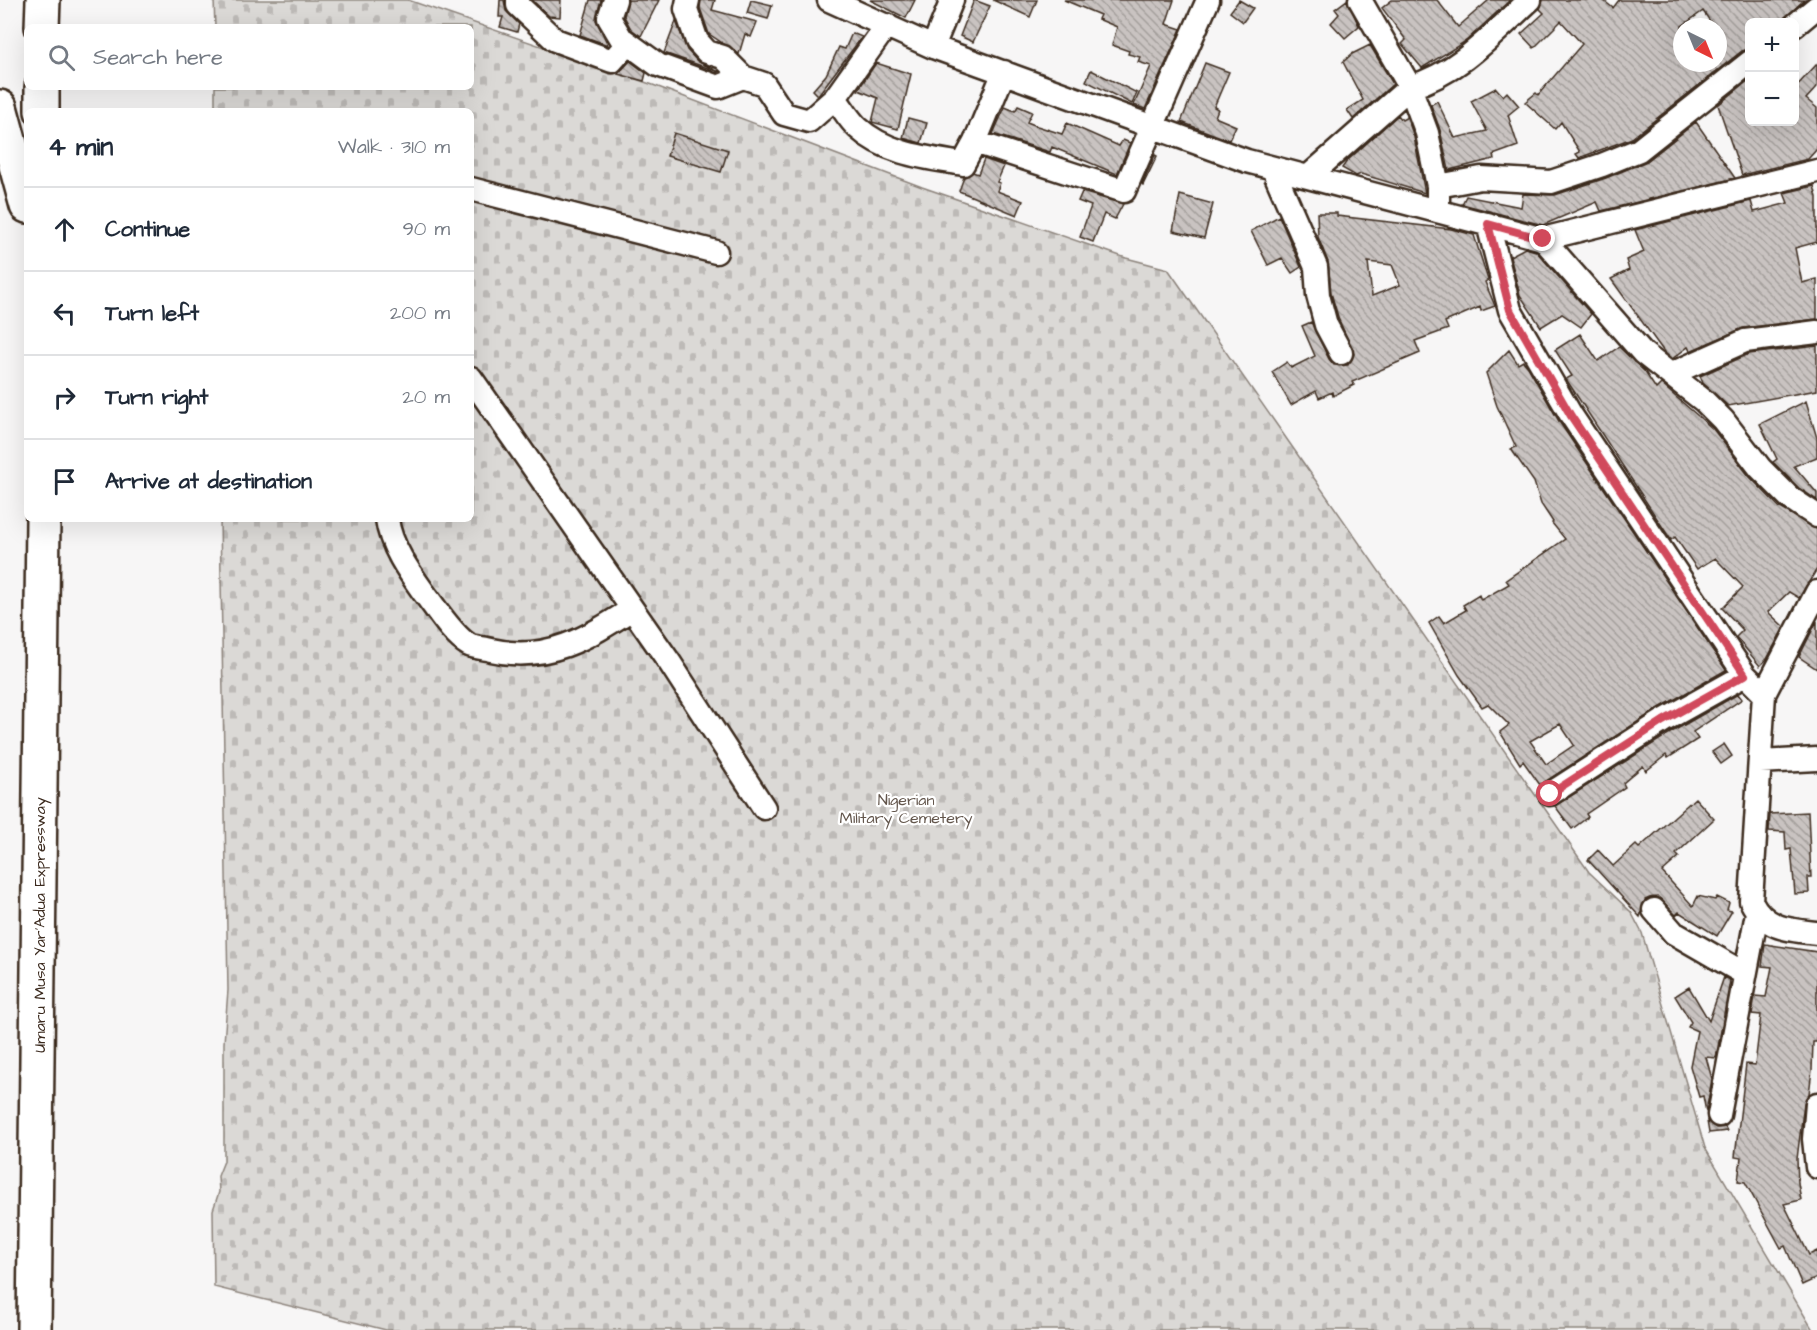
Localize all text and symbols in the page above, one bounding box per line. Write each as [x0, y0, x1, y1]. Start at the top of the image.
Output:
north arrow [1673, 18, 1727, 72]
map controls [1745, 18, 1799, 126]
button: + [1745, 18, 1799, 72]
search box [24, 24, 474, 90]
icon: search [45, 41, 78, 74]
text: Search here [93, 42, 223, 73]
button: − [1745, 72, 1799, 126]
text: 4 min [48, 129, 113, 165]
text: Walk · 310 m [338, 133, 450, 161]
icon: ahead [48, 213, 81, 246]
text: Continue [105, 214, 190, 245]
text: 90 m [402, 215, 450, 243]
route end [1529, 225, 1555, 251]
icon: left [48, 297, 81, 330]
text: Turn left [105, 298, 199, 329]
text: 200 m [390, 299, 450, 327]
icon: right [48, 381, 81, 414]
text: Turn right [105, 382, 208, 413]
text: 20 m [402, 383, 450, 411]
icon: arrive [48, 465, 81, 498]
text: Arrive at destination [105, 466, 312, 497]
route start [1536, 780, 1562, 806]
park label: Nigerian Military Cemetery [839, 789, 973, 830]
street label: Umaru Musa Yar'Adua Expressway [29, 797, 52, 1053]

